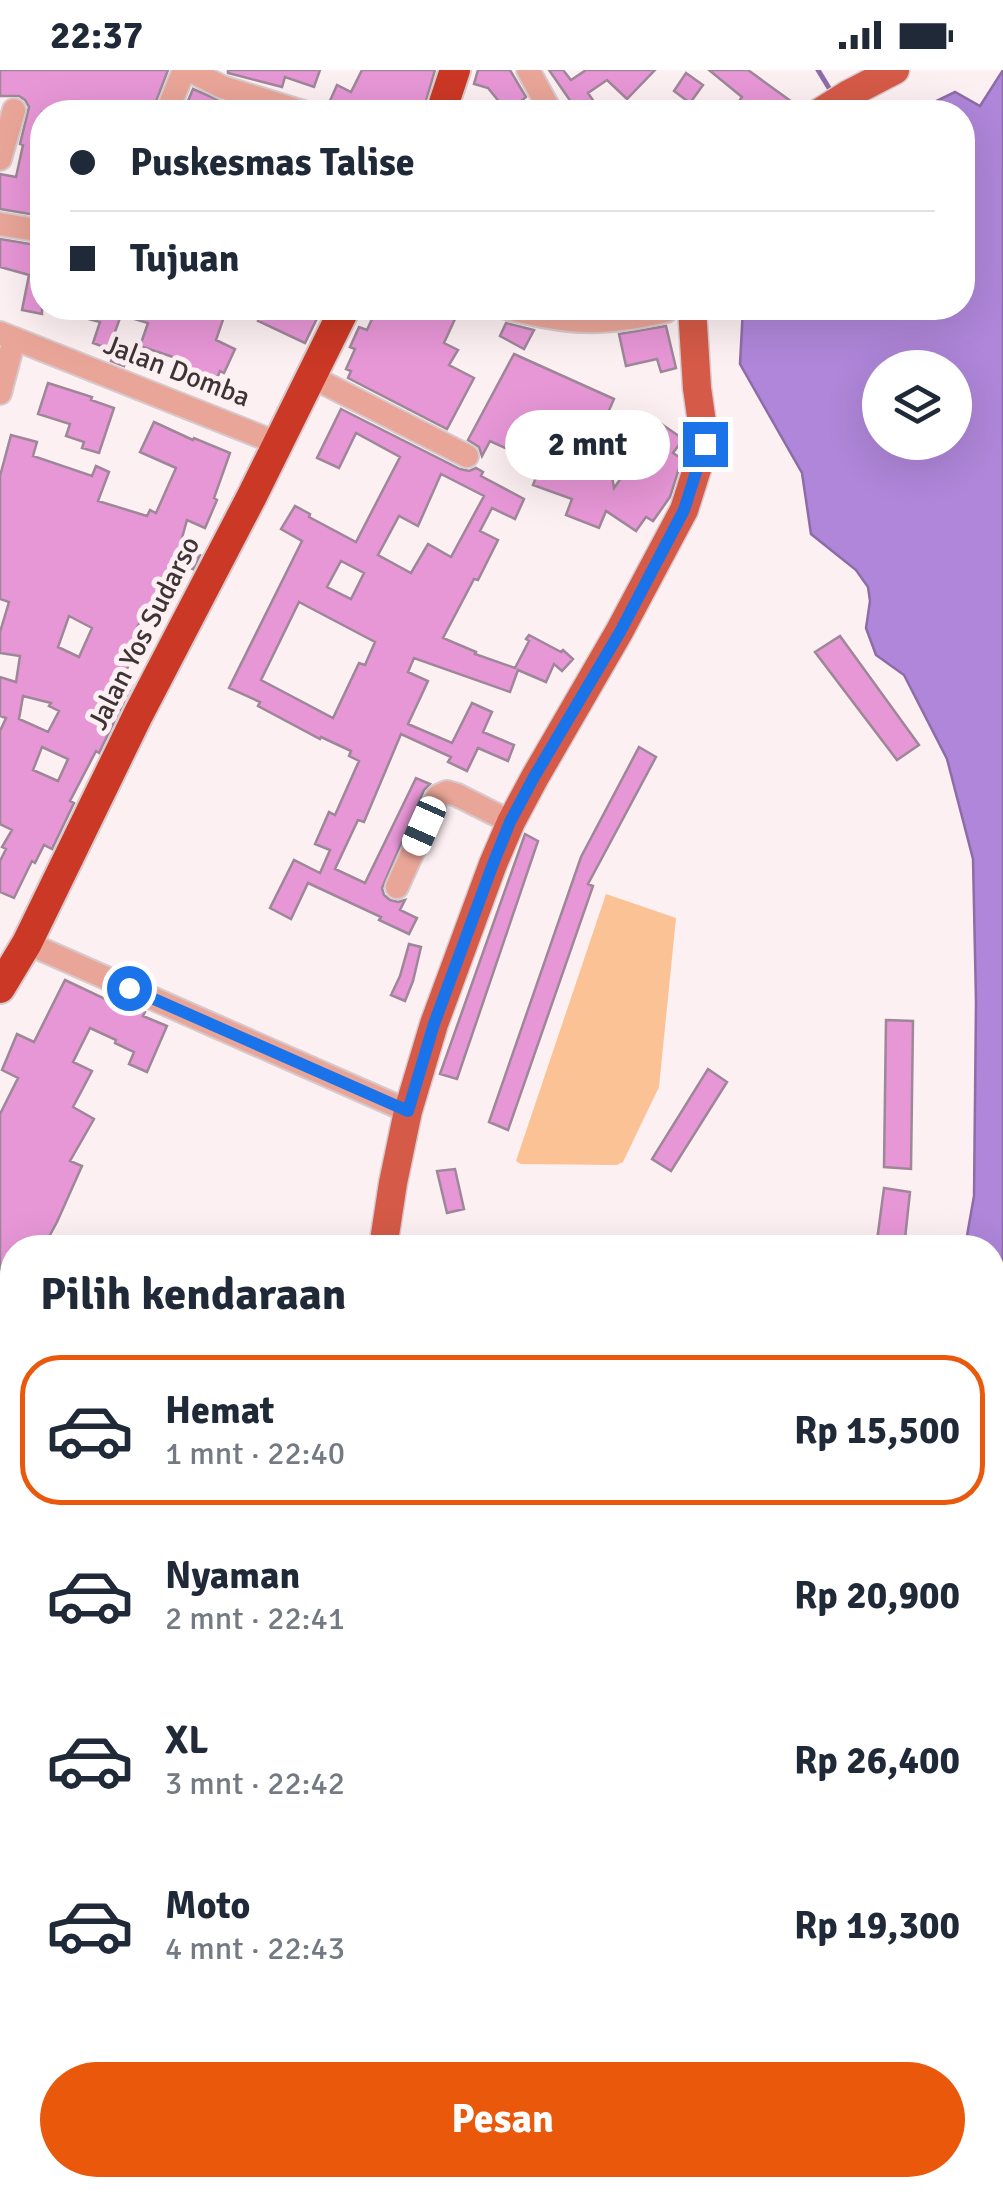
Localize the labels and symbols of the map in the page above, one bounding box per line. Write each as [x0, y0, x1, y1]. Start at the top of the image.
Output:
street label: Jalan Domba [99, 328, 255, 414]
callout: 2 mnt [505, 409, 670, 479]
route end [683, 422, 728, 467]
street label: Jalan Yos Sudarso [81, 531, 207, 735]
car [398, 792, 450, 860]
route start [107, 966, 152, 1011]

